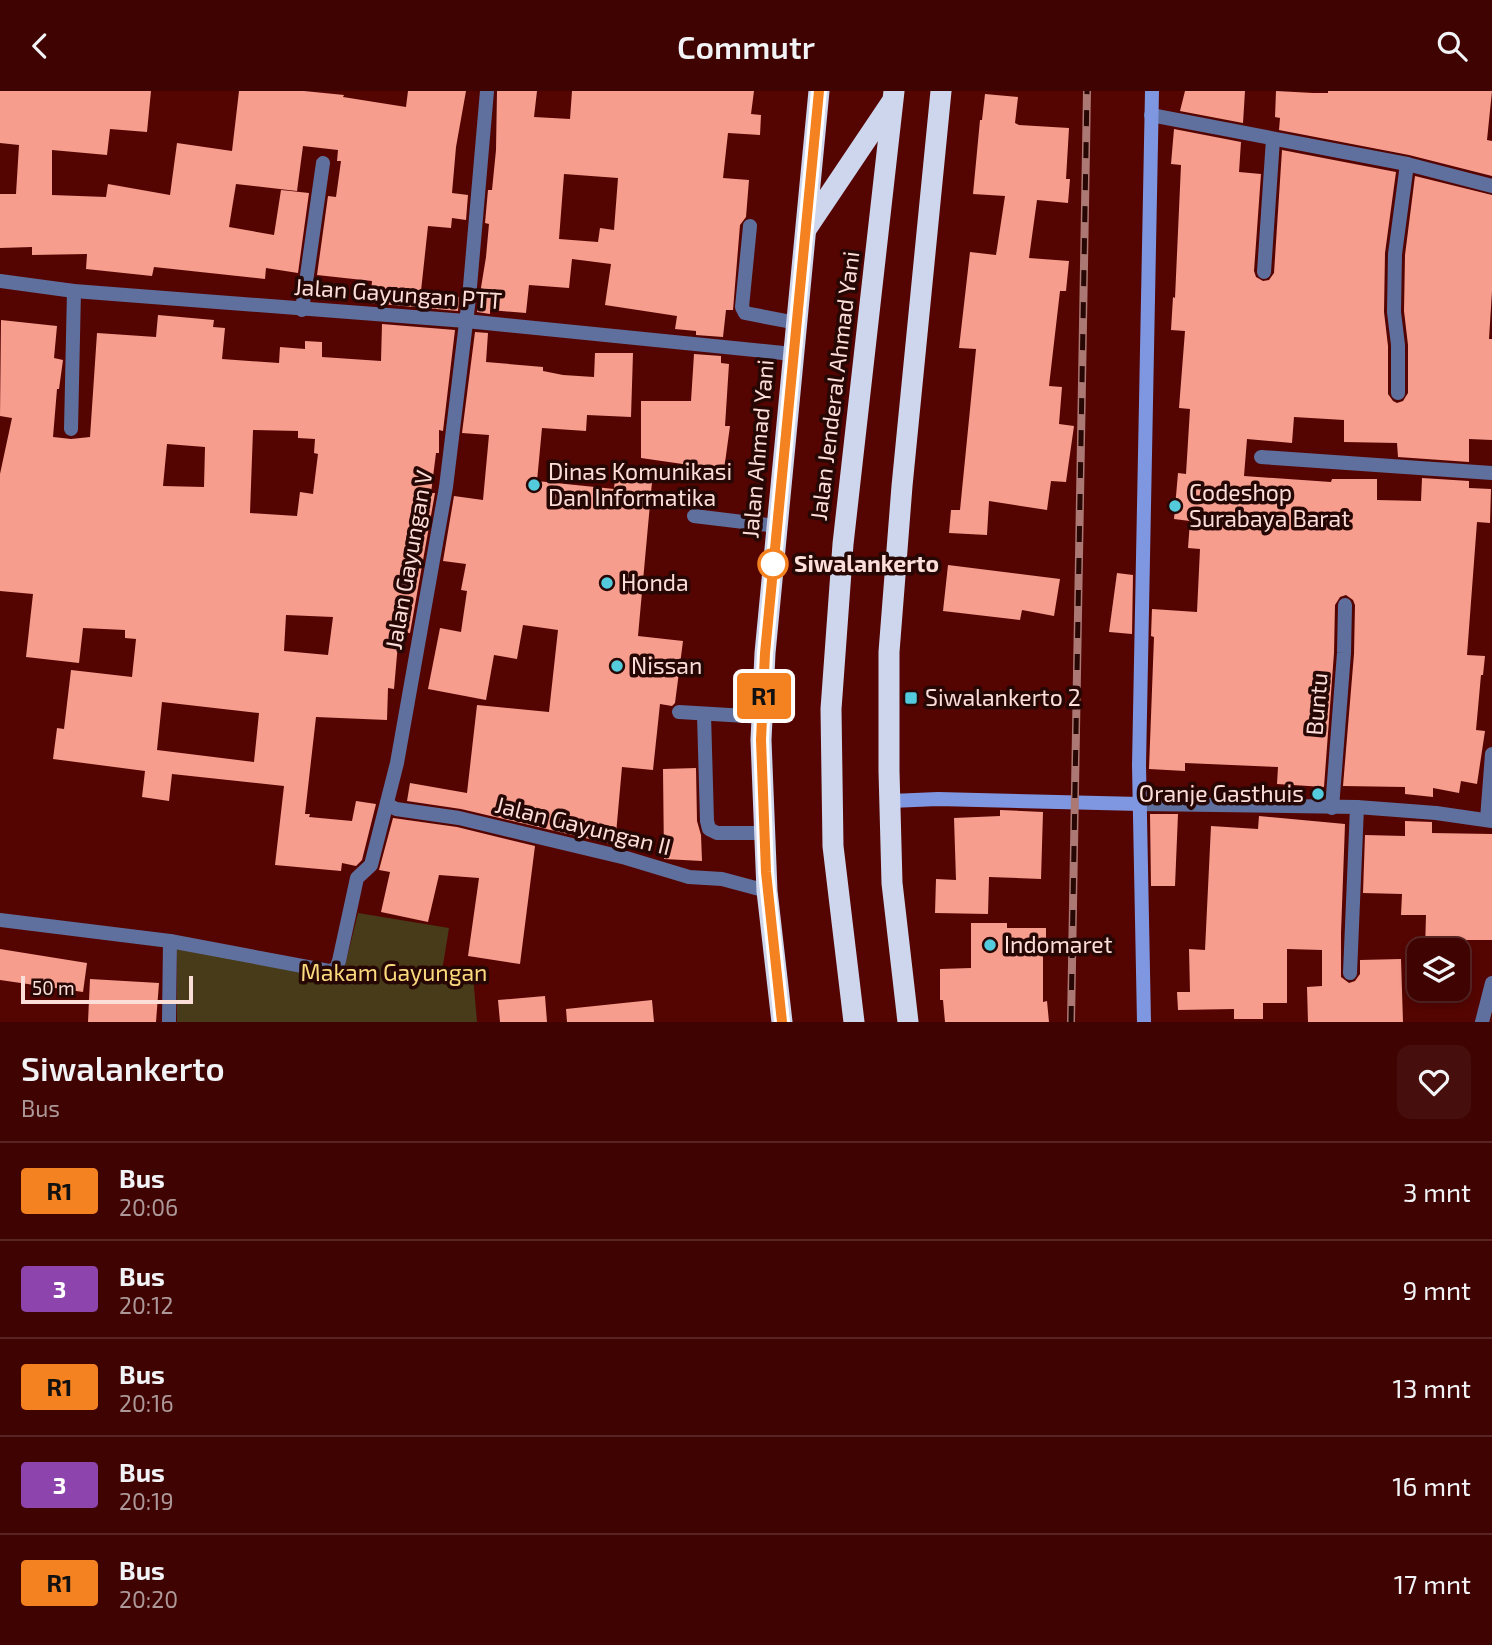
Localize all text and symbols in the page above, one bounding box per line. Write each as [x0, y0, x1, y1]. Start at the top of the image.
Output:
icon: back [21, 27, 59, 65]
text: Commutr [677, 27, 815, 65]
icon: search [1433, 27, 1471, 65]
street label: Jalan Jenderal Ahmad Yani [804, 250, 864, 522]
street label: Jalan Gayungan PTT [293, 272, 503, 314]
street label: Jalan Ahmad Yani [735, 358, 779, 540]
place label: Dinas Komunikasi Dan Informatika [548, 457, 732, 511]
street label: Jalan Gayungan V [378, 468, 438, 652]
marker: Dinas Komunikasi Dan Informatika [526, 477, 542, 493]
place label: Codeshop Surabaya Barat [1189, 478, 1350, 532]
marker: Codeshop Surabaya Barat [1167, 498, 1183, 514]
marker: Siwalankerto [758, 549, 788, 579]
place label: Siwalankerto [794, 549, 939, 577]
place label: Honda [621, 568, 689, 596]
marker: Honda [599, 575, 615, 591]
place label: Nissan [631, 651, 702, 679]
marker: Nissan [609, 658, 625, 674]
street label: Buntu [1299, 672, 1333, 736]
line badge: R1 [732, 673, 796, 719]
text: R1 [751, 681, 777, 710]
place label: Siwalankerto 2 [925, 683, 1081, 711]
marker: Siwalankerto 2 [903, 690, 919, 706]
place label: Oranje Gasthuis [1139, 779, 1304, 807]
marker: Oranje Gasthuis [1310, 786, 1326, 802]
street label: Jalan Gayungan II [493, 790, 674, 860]
place label: Indomaret [1004, 930, 1113, 958]
marker: Indomaret [982, 937, 998, 953]
map controls [1407, 938, 1470, 1001]
button: layers [1407, 938, 1470, 1001]
park label: Makam Gayungan [301, 958, 487, 986]
scale bar [21, 973, 192, 1005]
text: 50 m [32, 976, 75, 999]
button: heart [1397, 1045, 1471, 1119]
text: Siwalankerto [21, 1048, 225, 1088]
text: Bus [21, 1094, 60, 1122]
text: Bus [119, 1162, 165, 1193]
text: R1 [47, 1176, 72, 1205]
text: 3 mnt [1403, 1176, 1471, 1207]
text: 20:06 [119, 1193, 178, 1221]
text: Bus [119, 1260, 165, 1291]
text: 3 [53, 1274, 66, 1303]
text: 9 mnt [1403, 1274, 1471, 1305]
text: 20:12 [119, 1291, 173, 1319]
text: Bus [119, 1358, 165, 1389]
text: R1 [47, 1372, 72, 1401]
text: 13 mnt [1393, 1372, 1471, 1403]
text: 20:16 [119, 1389, 174, 1417]
text: Bus [119, 1456, 165, 1487]
text: 3 [53, 1470, 66, 1499]
text: 16 mnt [1392, 1470, 1471, 1501]
text: 20:19 [119, 1487, 174, 1515]
text: Bus [119, 1554, 165, 1585]
text: R1 [47, 1568, 72, 1597]
text: 17 mnt [1394, 1568, 1471, 1599]
text: 20:20 [119, 1585, 178, 1613]

